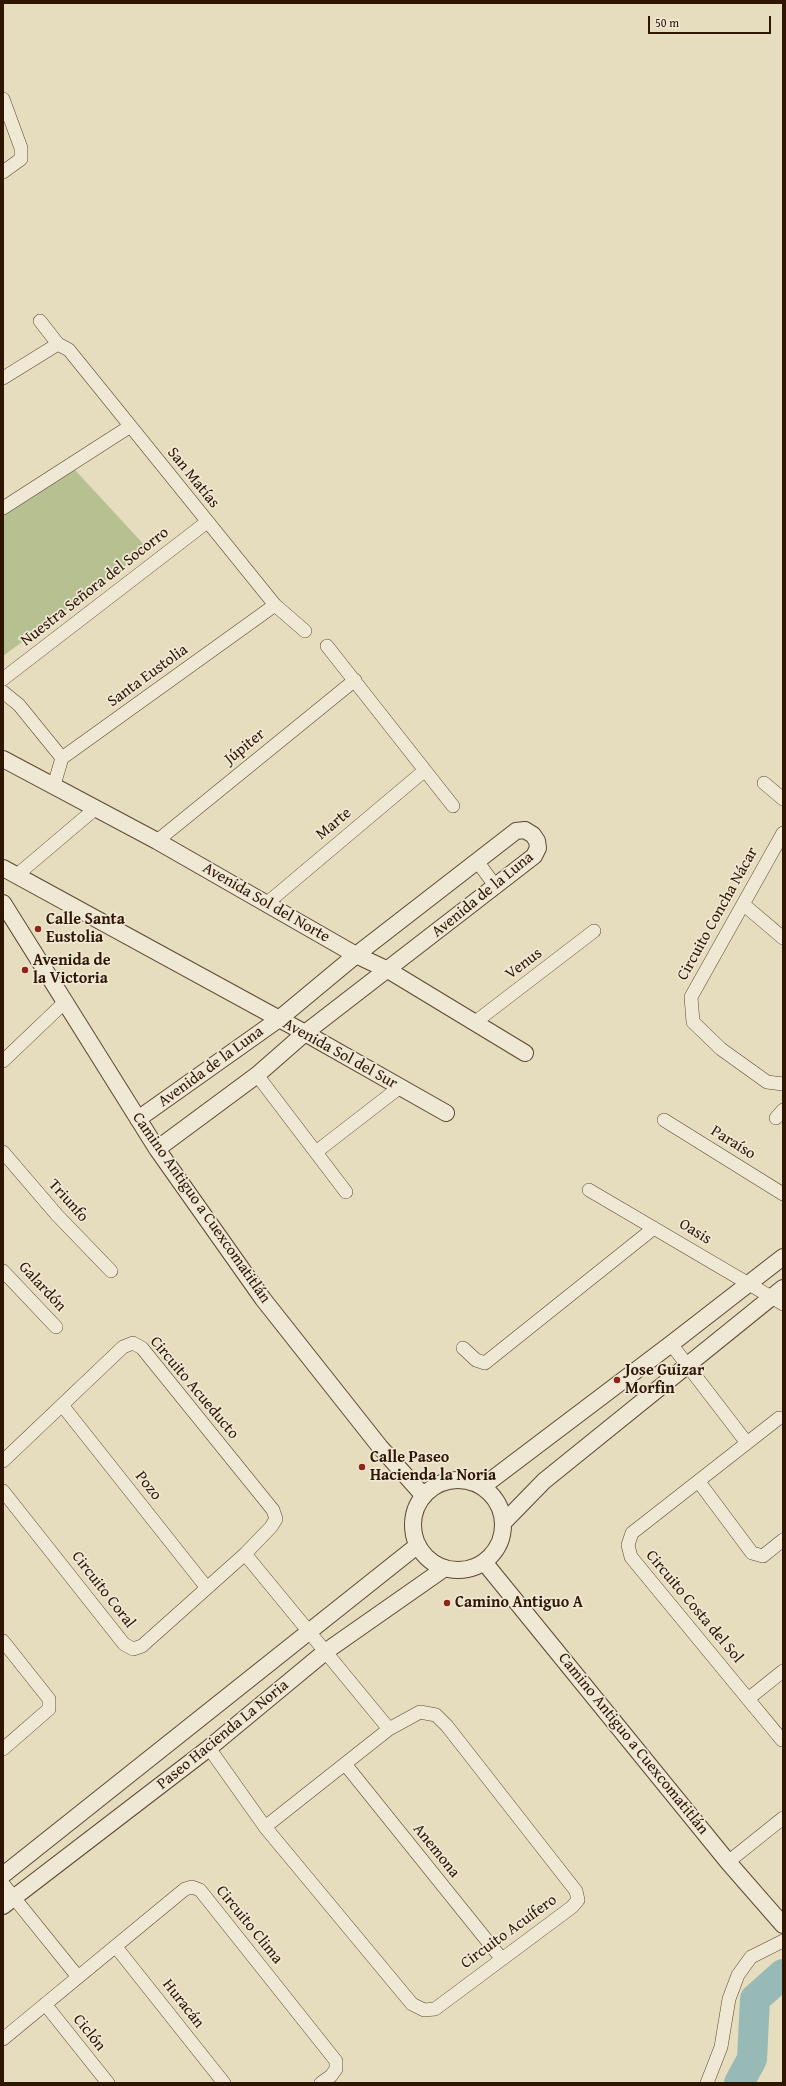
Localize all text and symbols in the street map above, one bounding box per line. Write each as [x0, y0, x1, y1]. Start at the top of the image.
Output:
scale bar [650, 8, 773, 34]
text: 50 m [655, 14, 679, 31]
street label: San Matías [163, 444, 223, 512]
street label: Nuestra Señora del Socorro [17, 523, 173, 651]
street label: Santa Eustolia [104, 640, 192, 712]
street label: Júpiter [221, 725, 269, 769]
street label: Marte [312, 804, 356, 844]
street label: Circuito Concha Nácar [673, 844, 763, 984]
street label: Avenida de la Luna [428, 848, 538, 942]
street label: Avenida Sol del Norte [199, 859, 333, 947]
place label: Calle Santa Eustolia [46, 910, 125, 948]
marker: Calle Santa Eustolia [33, 924, 43, 934]
street label: Venus [502, 944, 546, 984]
place label: Avenida de la Victoria [33, 951, 110, 989]
marker: Avenida de la Victoria [20, 965, 30, 975]
street label: Avenida Sol del Sur [279, 1015, 401, 1093]
street label: Avenida de la Luna [155, 1022, 267, 1112]
street label: Camino Antiguo a Cuexcomatitlán [128, 1109, 274, 1307]
street label: Paraíso [707, 1122, 759, 1164]
street label: Triunfo [44, 1176, 92, 1226]
street label: Oasis [675, 1215, 715, 1249]
street label: Galardón [14, 1258, 70, 1316]
street label: Circuito Acueducto [145, 1333, 243, 1443]
place label: Jose Guizar Morfin [625, 1361, 704, 1399]
marker: Jose Guizar Morfin [612, 1375, 622, 1385]
place label: Calle Paseo Hacienda la Noria [370, 1448, 496, 1486]
marker: Calle Paseo Hacienda la Noria [357, 1462, 367, 1472]
street label: Pozo [131, 1468, 165, 1504]
street label: Circuito Costa del Sol [641, 1547, 747, 1667]
street label: Circuito Coral [67, 1548, 139, 1632]
place label: Camino Antiguo A [455, 1593, 583, 1613]
marker: Camino Antiguo A [442, 1598, 452, 1608]
street label: Camino Antiguo a Cuexcomatitlán [554, 1649, 712, 1839]
street label: Paseo Hacienda La Noria [153, 1676, 293, 1794]
street label: Anemona [408, 1820, 464, 1882]
street label: Circuito Clima [212, 1882, 286, 1968]
street label: Circuito Acuífero [457, 1891, 561, 1973]
street label: Huracán [158, 1976, 208, 2032]
street label: Ciclón [68, 2011, 110, 2055]

